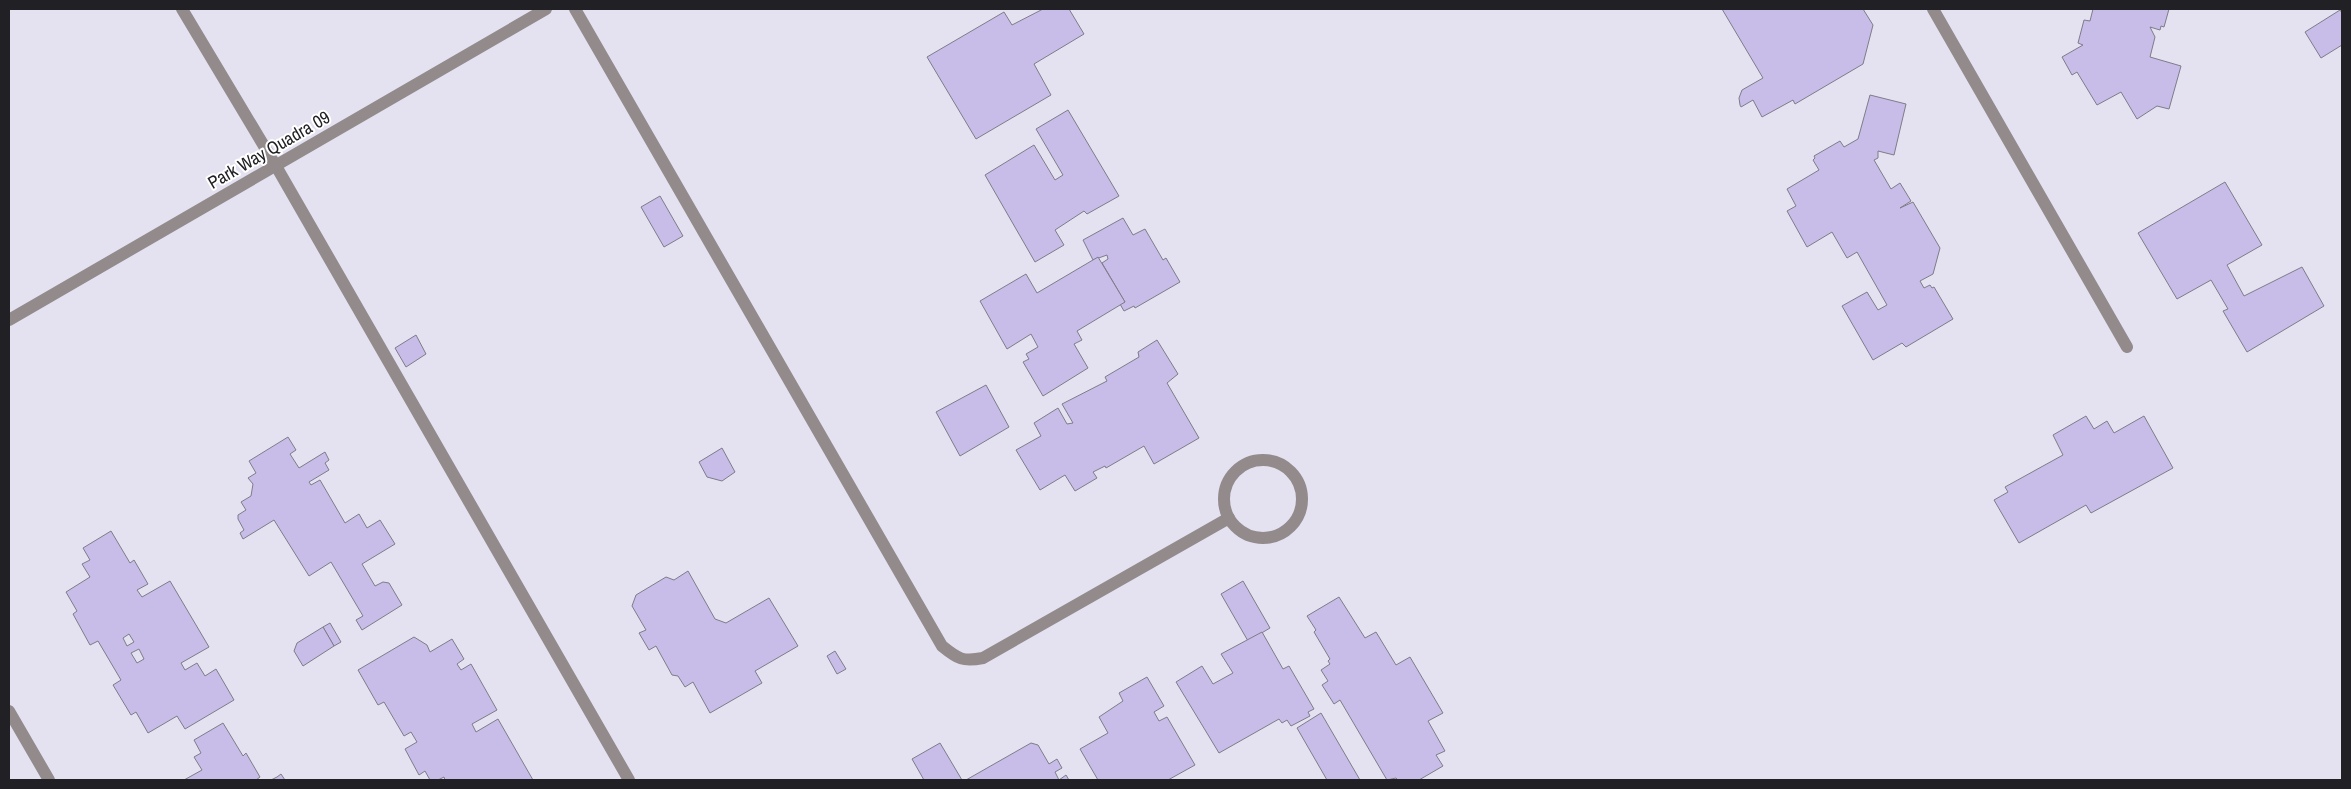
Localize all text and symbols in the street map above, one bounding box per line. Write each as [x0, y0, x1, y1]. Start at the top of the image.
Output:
street label: Park Way Quadra 09 [203, 104, 334, 195]

